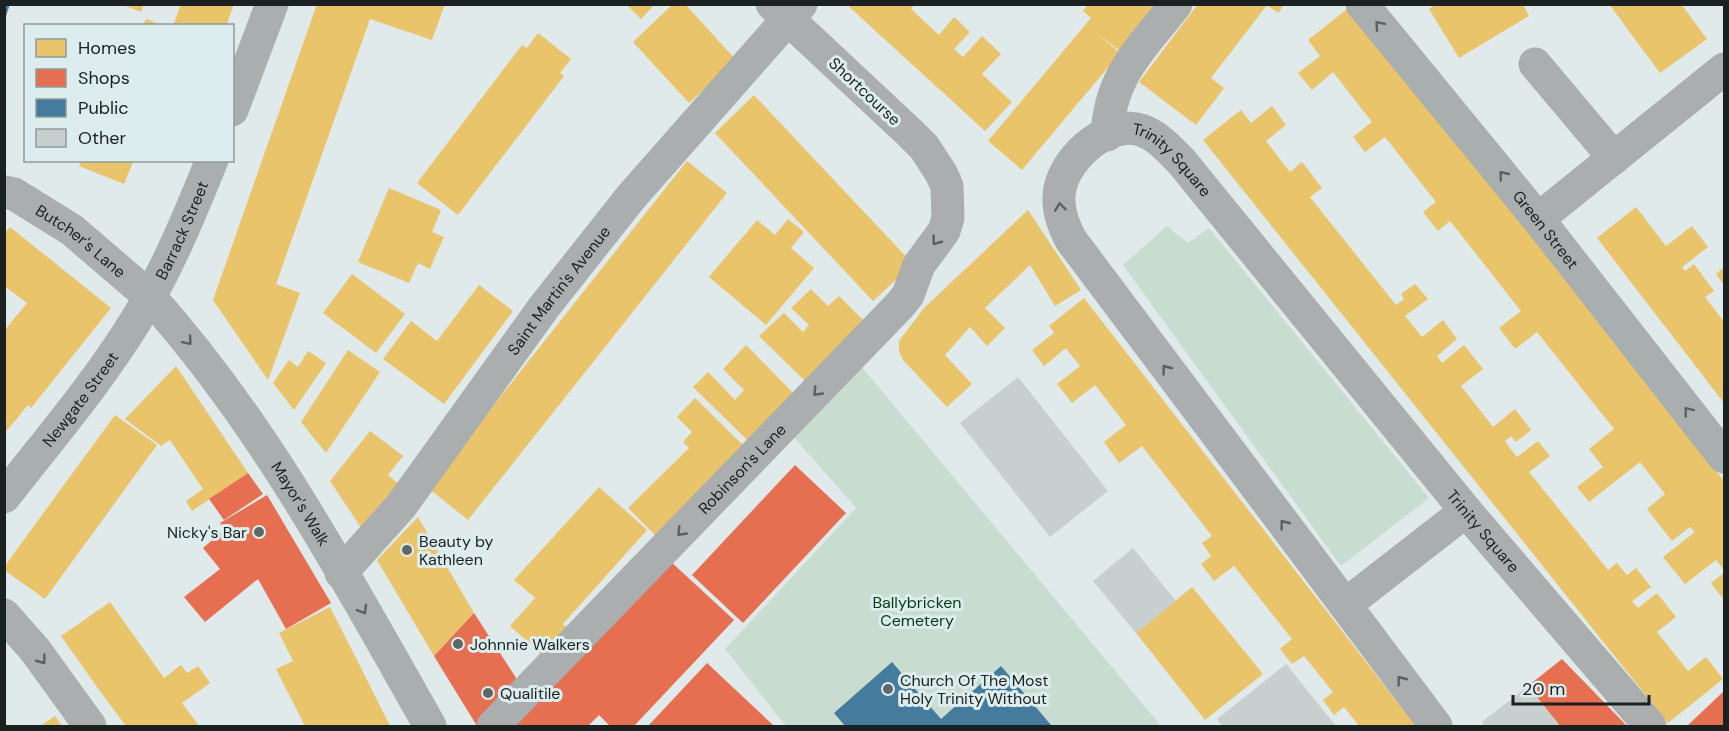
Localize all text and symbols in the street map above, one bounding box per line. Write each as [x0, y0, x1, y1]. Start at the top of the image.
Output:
one-way arrow [1375, 21, 1386, 32]
legend [24, 24, 234, 162]
text: Homes [78, 36, 136, 60]
street label: Shortcourse [824, 53, 905, 130]
text: Shops [78, 66, 130, 90]
text: Public [78, 96, 129, 120]
street label: Trinity Square [1131, 118, 1216, 201]
text: Other [78, 126, 127, 150]
one-way arrow [1499, 171, 1510, 182]
street label: Barrack Street [151, 178, 213, 283]
street label: Green Street [1508, 186, 1583, 273]
street label: Butcher's Lane [32, 200, 130, 283]
one-way arrow [1054, 203, 1067, 212]
street label: Saint Martin's Avenue [503, 222, 615, 359]
one-way arrow [932, 235, 943, 246]
one-way arrow [181, 334, 192, 345]
street label: Newgate Street [38, 348, 123, 451]
one-way arrow [1162, 364, 1173, 375]
one-way arrow [813, 386, 824, 396]
one-way arrow [1685, 407, 1696, 418]
street label: Robinson's Lane [694, 419, 791, 519]
street label: Mayor's Walk [266, 458, 334, 550]
street label: Trinity Square [1442, 485, 1524, 577]
one-way arrow [1280, 520, 1291, 531]
place label: Nicky's Bar [167, 522, 247, 543]
marker: Nicky's Bar [252, 525, 266, 539]
one-way arrow [677, 526, 688, 536]
place label: Beauty by Kathleen [419, 531, 493, 570]
marker: Beauty by Kathleen [400, 543, 414, 557]
park label: Ballybricken Cemetery [872, 592, 962, 631]
one-way arrow [356, 604, 367, 614]
place label: Johnnie Walkers [470, 634, 590, 655]
marker: Johnnie Walkers [451, 637, 465, 651]
one-way arrow [35, 653, 46, 664]
scale bar [1513, 668, 1650, 706]
place label: Church Of The Most Holy Trinity Without [900, 670, 1049, 709]
one-way arrow [1397, 675, 1408, 686]
text: 20 m [1522, 677, 1565, 701]
marker: Church Of The Most Holy Trinity Without [881, 682, 895, 696]
place label: Qualitile [500, 683, 560, 704]
marker: Qualitile [481, 686, 495, 700]

